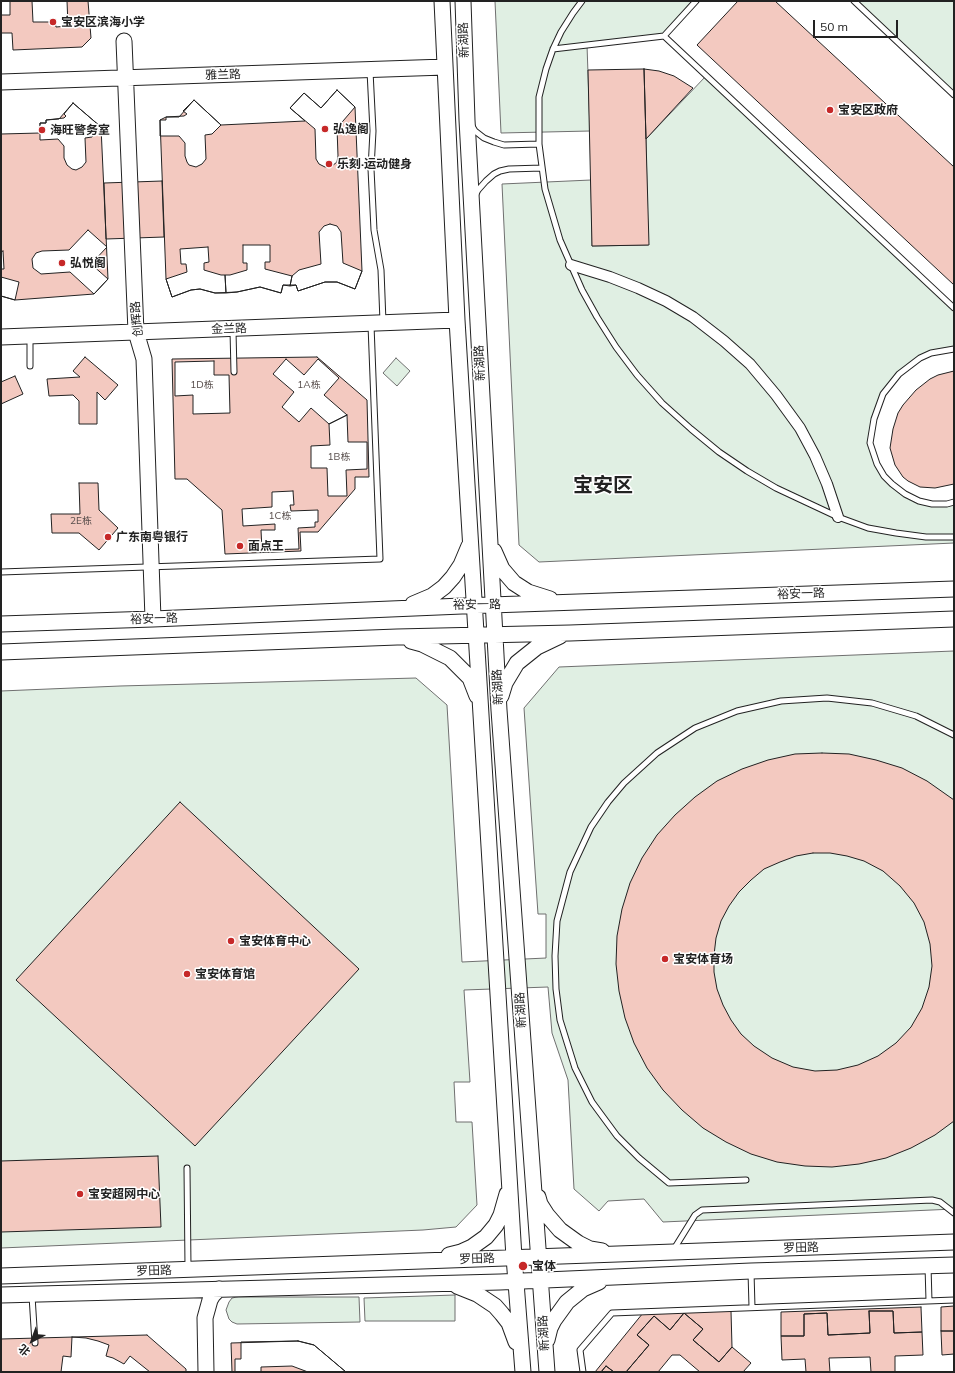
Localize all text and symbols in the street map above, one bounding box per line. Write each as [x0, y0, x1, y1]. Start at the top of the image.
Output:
scale bar [815, 12, 900, 38]
place label: 宝安区滨海小学 [61, 15, 145, 29]
marker: 宝安区滨海小学 [48, 17, 58, 27]
text: 50 m [820, 19, 848, 34]
street label: 新湖路 [456, 22, 472, 58]
street label: 雅兰路 [205, 67, 241, 83]
place label: 宝安区政府 [838, 103, 898, 117]
marker: 宝安区政府 [825, 105, 835, 115]
place label: 弘逸阁 [333, 122, 369, 136]
place label: 海旺警务室 [50, 123, 110, 137]
marker: 弘逸阁 [320, 124, 330, 134]
marker: 海旺警务室 [37, 125, 47, 135]
place label: 乐刻·运动健身 [337, 157, 412, 171]
marker: 乐刻·运动健身 [324, 159, 334, 169]
place label: 弘悦阁 [70, 256, 106, 270]
marker: 弘悦阁 [57, 258, 67, 268]
street label: 创辉路 [128, 300, 146, 338]
street label: 金兰路 [211, 321, 247, 337]
street label: 新湖路 [472, 345, 488, 381]
house number: 1D栋 [190, 379, 214, 391]
house number: 1A栋 [297, 379, 321, 391]
house number: 1B栋 [328, 451, 350, 463]
district label: 宝安区 [573, 474, 633, 498]
house number: 1C栋 [269, 510, 291, 522]
house number: 2E栋 [70, 515, 92, 527]
place label: 广东南粤银行 [116, 530, 188, 544]
marker: 广东南粤银行 [103, 532, 113, 542]
place label: 面点王 [248, 539, 284, 553]
marker: 面点王 [235, 541, 245, 551]
street label: 裕安一路 [777, 586, 825, 602]
street label: 裕安一路 [453, 597, 501, 613]
street label: 裕安一路 [130, 611, 178, 627]
street label: 新湖路 [490, 669, 506, 705]
place label: 宝安体育中心 [239, 934, 311, 948]
marker: 宝安体育中心 [226, 936, 236, 946]
place label: 宝安体育场 [673, 952, 733, 966]
marker: 宝安体育场 [660, 954, 670, 964]
place label: 宝安体育馆 [195, 967, 255, 981]
marker: 宝安体育馆 [182, 969, 192, 979]
street label: 新湖路 [513, 992, 529, 1028]
place label: 宝安超网中心 [88, 1187, 160, 1201]
marker: 宝安超网中心 [75, 1189, 85, 1199]
street label: 罗田路 [783, 1240, 819, 1256]
street label: 罗田路 [459, 1251, 495, 1267]
place label: 宝体 [532, 1259, 556, 1273]
marker: 宝体 [517, 1260, 529, 1272]
street label: 罗田路 [136, 1263, 172, 1279]
street label: 新湖路 [536, 1315, 552, 1351]
north arrow [12, 1321, 52, 1361]
text: 北 [15, 1341, 33, 1359]

